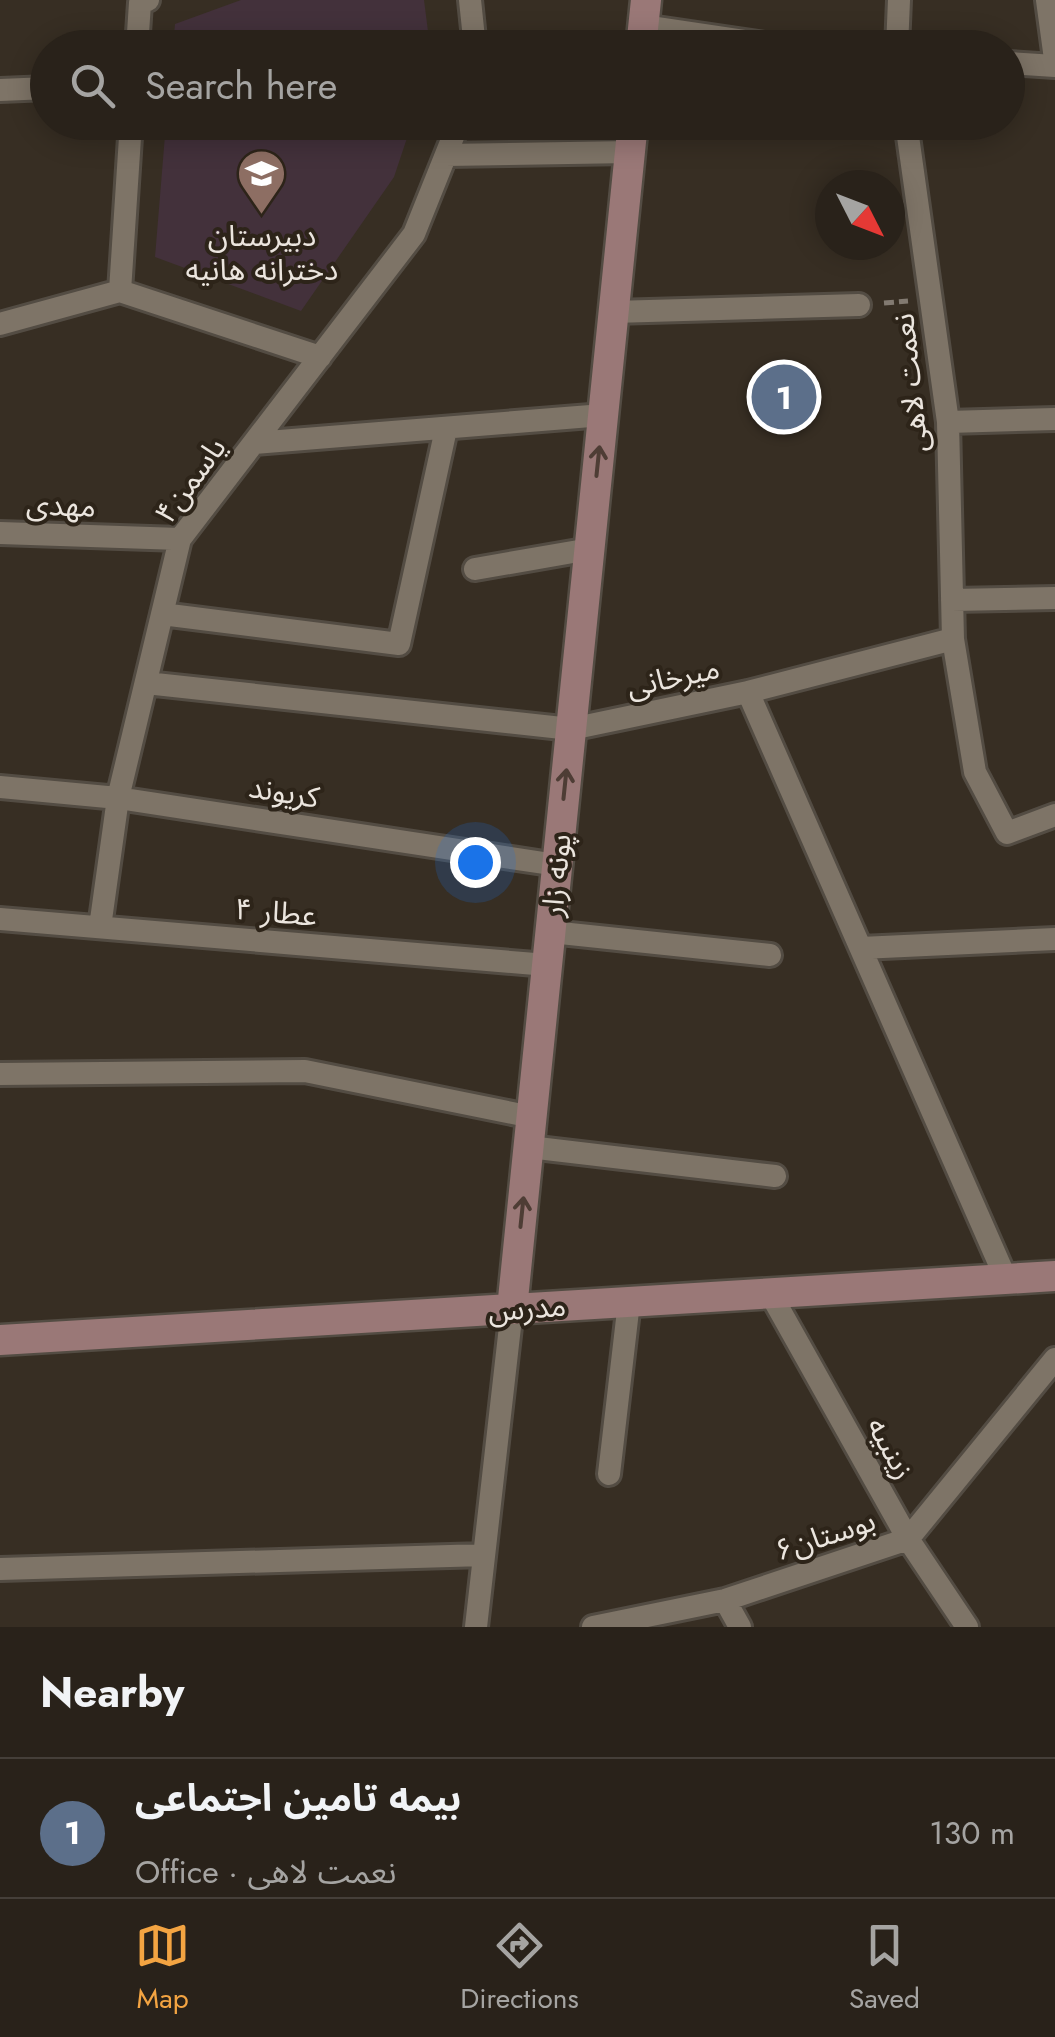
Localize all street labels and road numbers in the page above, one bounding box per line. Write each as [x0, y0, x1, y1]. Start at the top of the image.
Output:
street label: نعمت لاهی [881, 311, 939, 455]
street label: یاسمن۴ [144, 428, 236, 532]
street label: مهدی [25, 482, 97, 528]
street label: میرخانی [622, 646, 724, 708]
street label: کریوند [246, 765, 323, 819]
street label: پونه زار [530, 831, 582, 920]
street label: عطار ۴ [233, 887, 319, 937]
street label: مدرس [487, 1284, 567, 1332]
street label: زینبیه [856, 1409, 926, 1487]
street label: بوستان۶ [769, 1499, 881, 1571]

